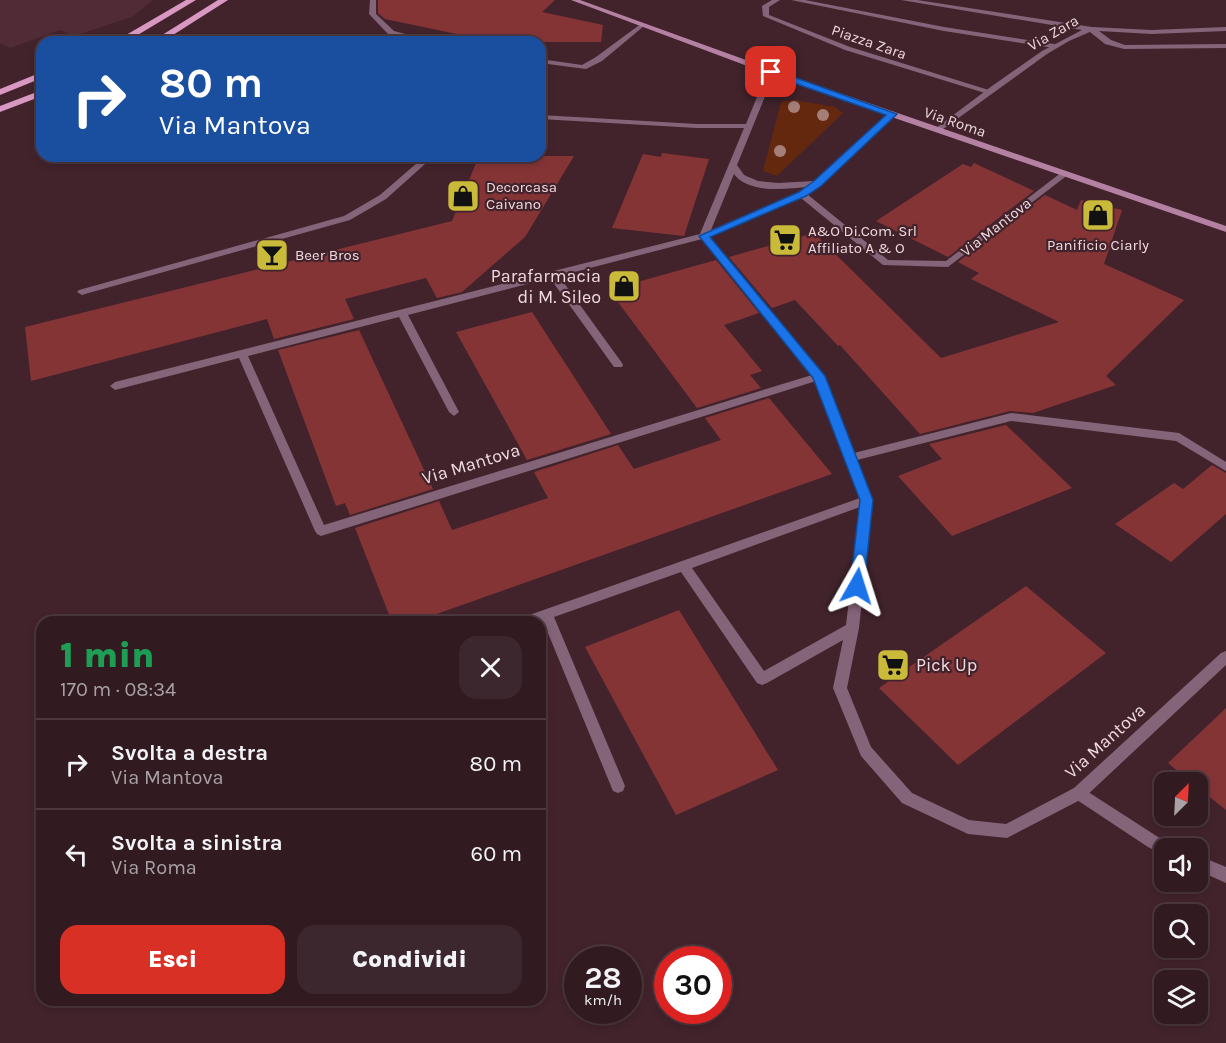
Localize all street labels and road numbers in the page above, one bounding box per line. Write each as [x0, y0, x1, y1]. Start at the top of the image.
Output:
street label: Via Zara [1024, 11, 1082, 55]
street label: Piazza Zara [829, 21, 909, 63]
street label: Via Roma [922, 103, 988, 141]
street label: Via Mantova [957, 194, 1035, 260]
street label: Via Mantova [419, 439, 523, 489]
street label: Via Mantova [1060, 699, 1150, 783]

